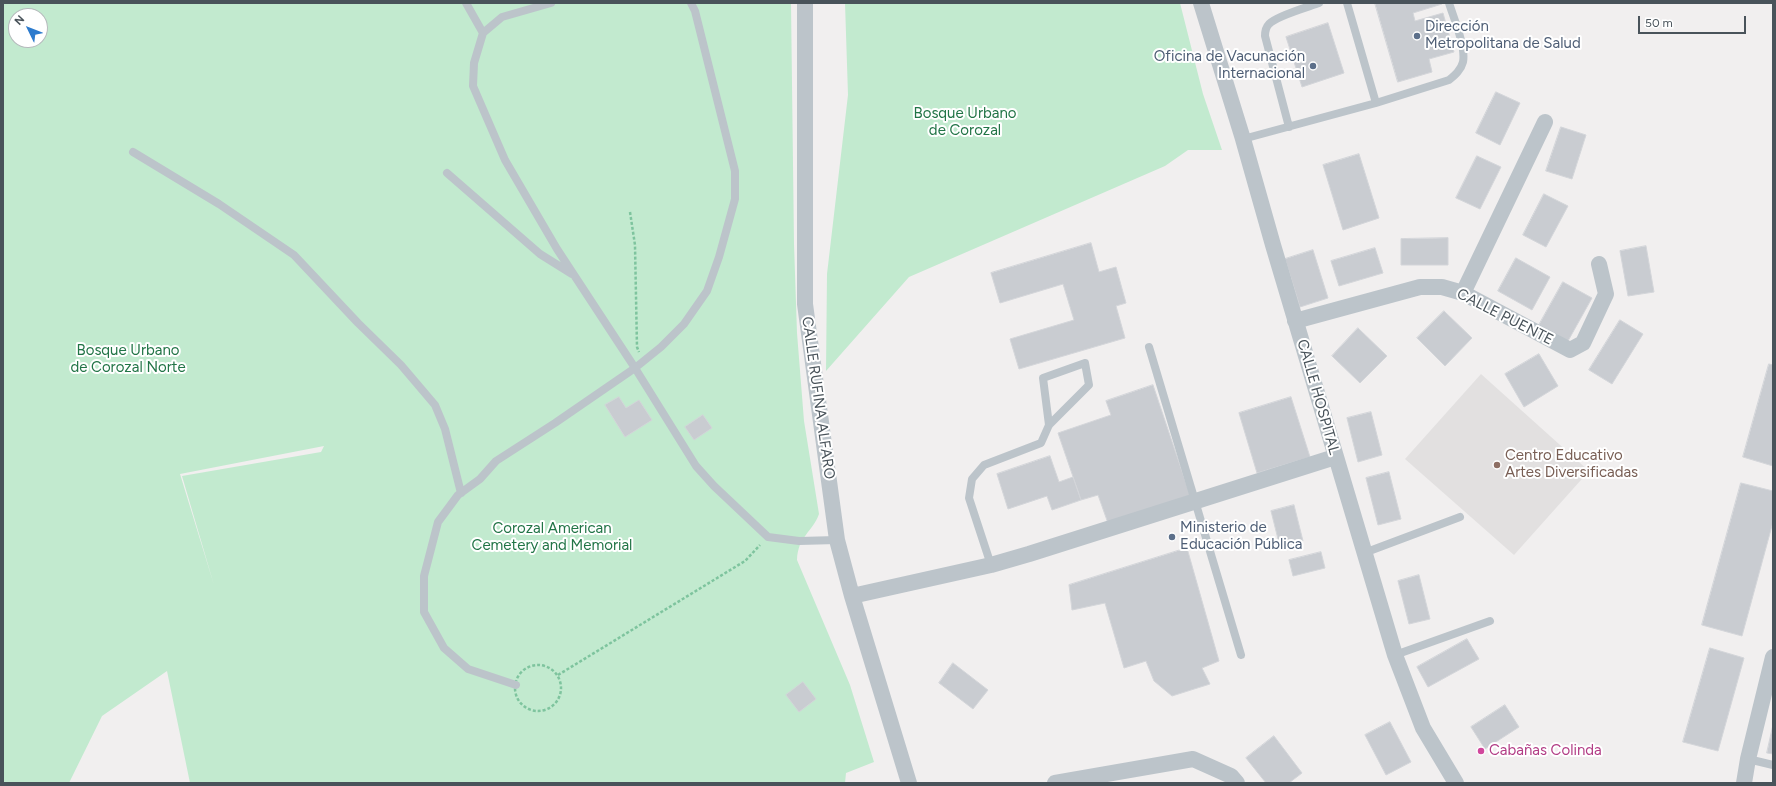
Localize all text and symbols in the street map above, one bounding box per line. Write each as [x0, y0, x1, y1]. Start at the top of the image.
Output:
north arrow [8, 8, 48, 48]
scale bar [1640, 8, 1748, 34]
text: N [12, 13, 27, 28]
text: 50 m [1645, 16, 1673, 30]
place label: Dirección Metropolitana de Salud [1425, 18, 1581, 53]
marker: Dirección Metropolitana de Salud [1412, 31, 1422, 41]
place label: Oficina de Vacunación Internacional [1154, 48, 1305, 83]
marker: Oficina de Vacunación Internacional [1308, 61, 1318, 71]
park label: Bosque Urbano de Corozal [914, 105, 1016, 140]
street label: CALLE PUENTE [1454, 285, 1556, 349]
street label: CALLE RUFINA ALFARO [798, 315, 838, 481]
street label: CALLE HOSPITAL [1293, 337, 1343, 457]
park label: Bosque Urbano de Corozal Norte [70, 342, 186, 377]
place label: Centro Educativo Artes Diversificadas [1505, 447, 1638, 482]
marker: Centro Educativo Artes Diversificadas [1492, 460, 1502, 470]
place label: Ministerio de Educación Pública [1180, 519, 1303, 554]
park label: Corozal American Cemetery and Memorial [472, 520, 632, 555]
marker: Ministerio de Educación Pública [1167, 532, 1177, 542]
place label: Cabañas Colinda [1489, 742, 1602, 760]
marker: Cabañas Colinda [1476, 746, 1486, 756]

